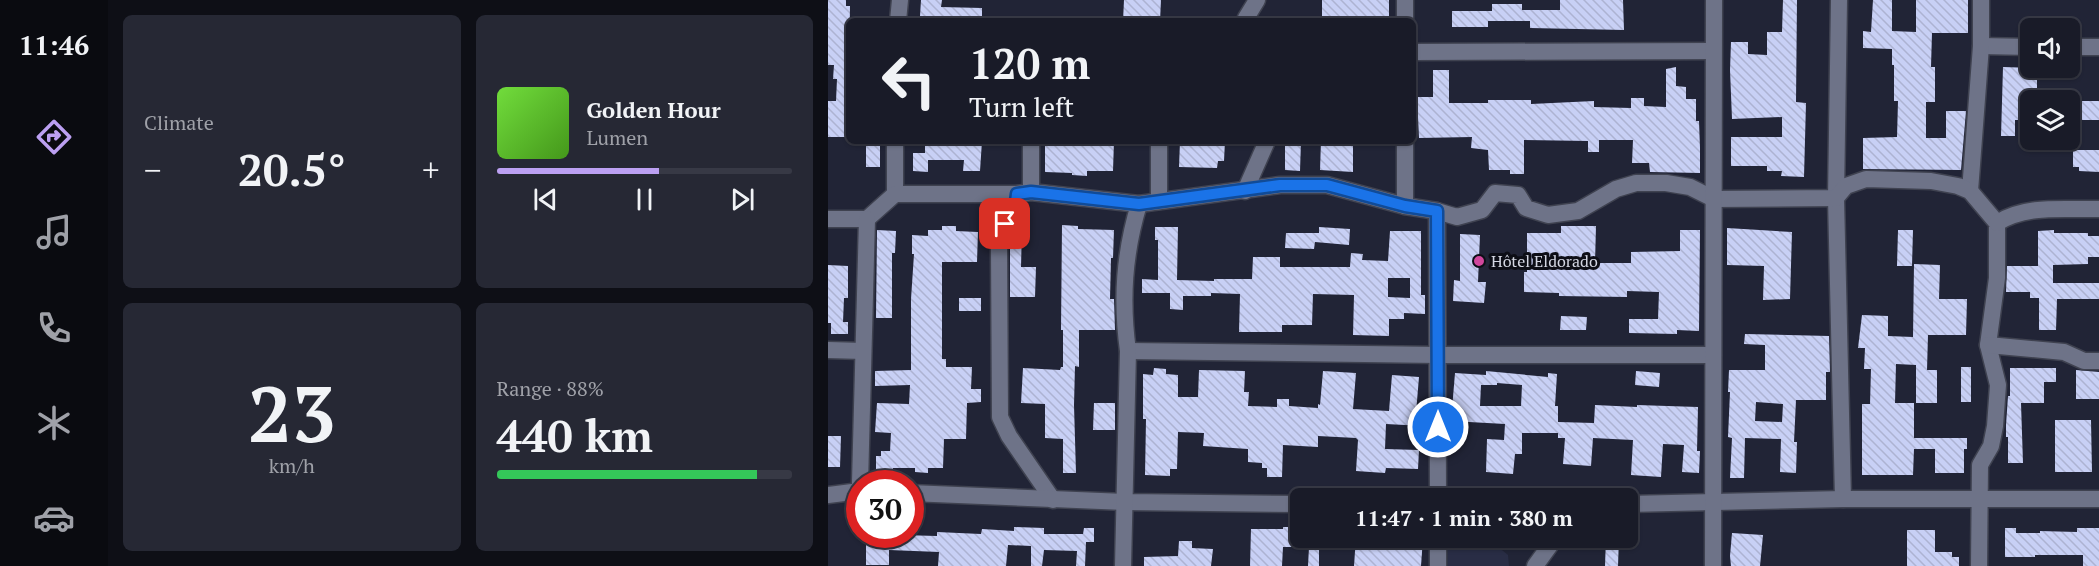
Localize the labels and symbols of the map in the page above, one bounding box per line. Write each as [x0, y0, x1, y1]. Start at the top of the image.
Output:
pin [979, 198, 1030, 249]
place label: Hôtel Eldorado [1491, 250, 1598, 272]
marker: Hôtel Eldorado [1472, 254, 1486, 268]
position arrow [1406, 395, 1470, 459]
speed limit sign: 30 [846, 470, 924, 548]

